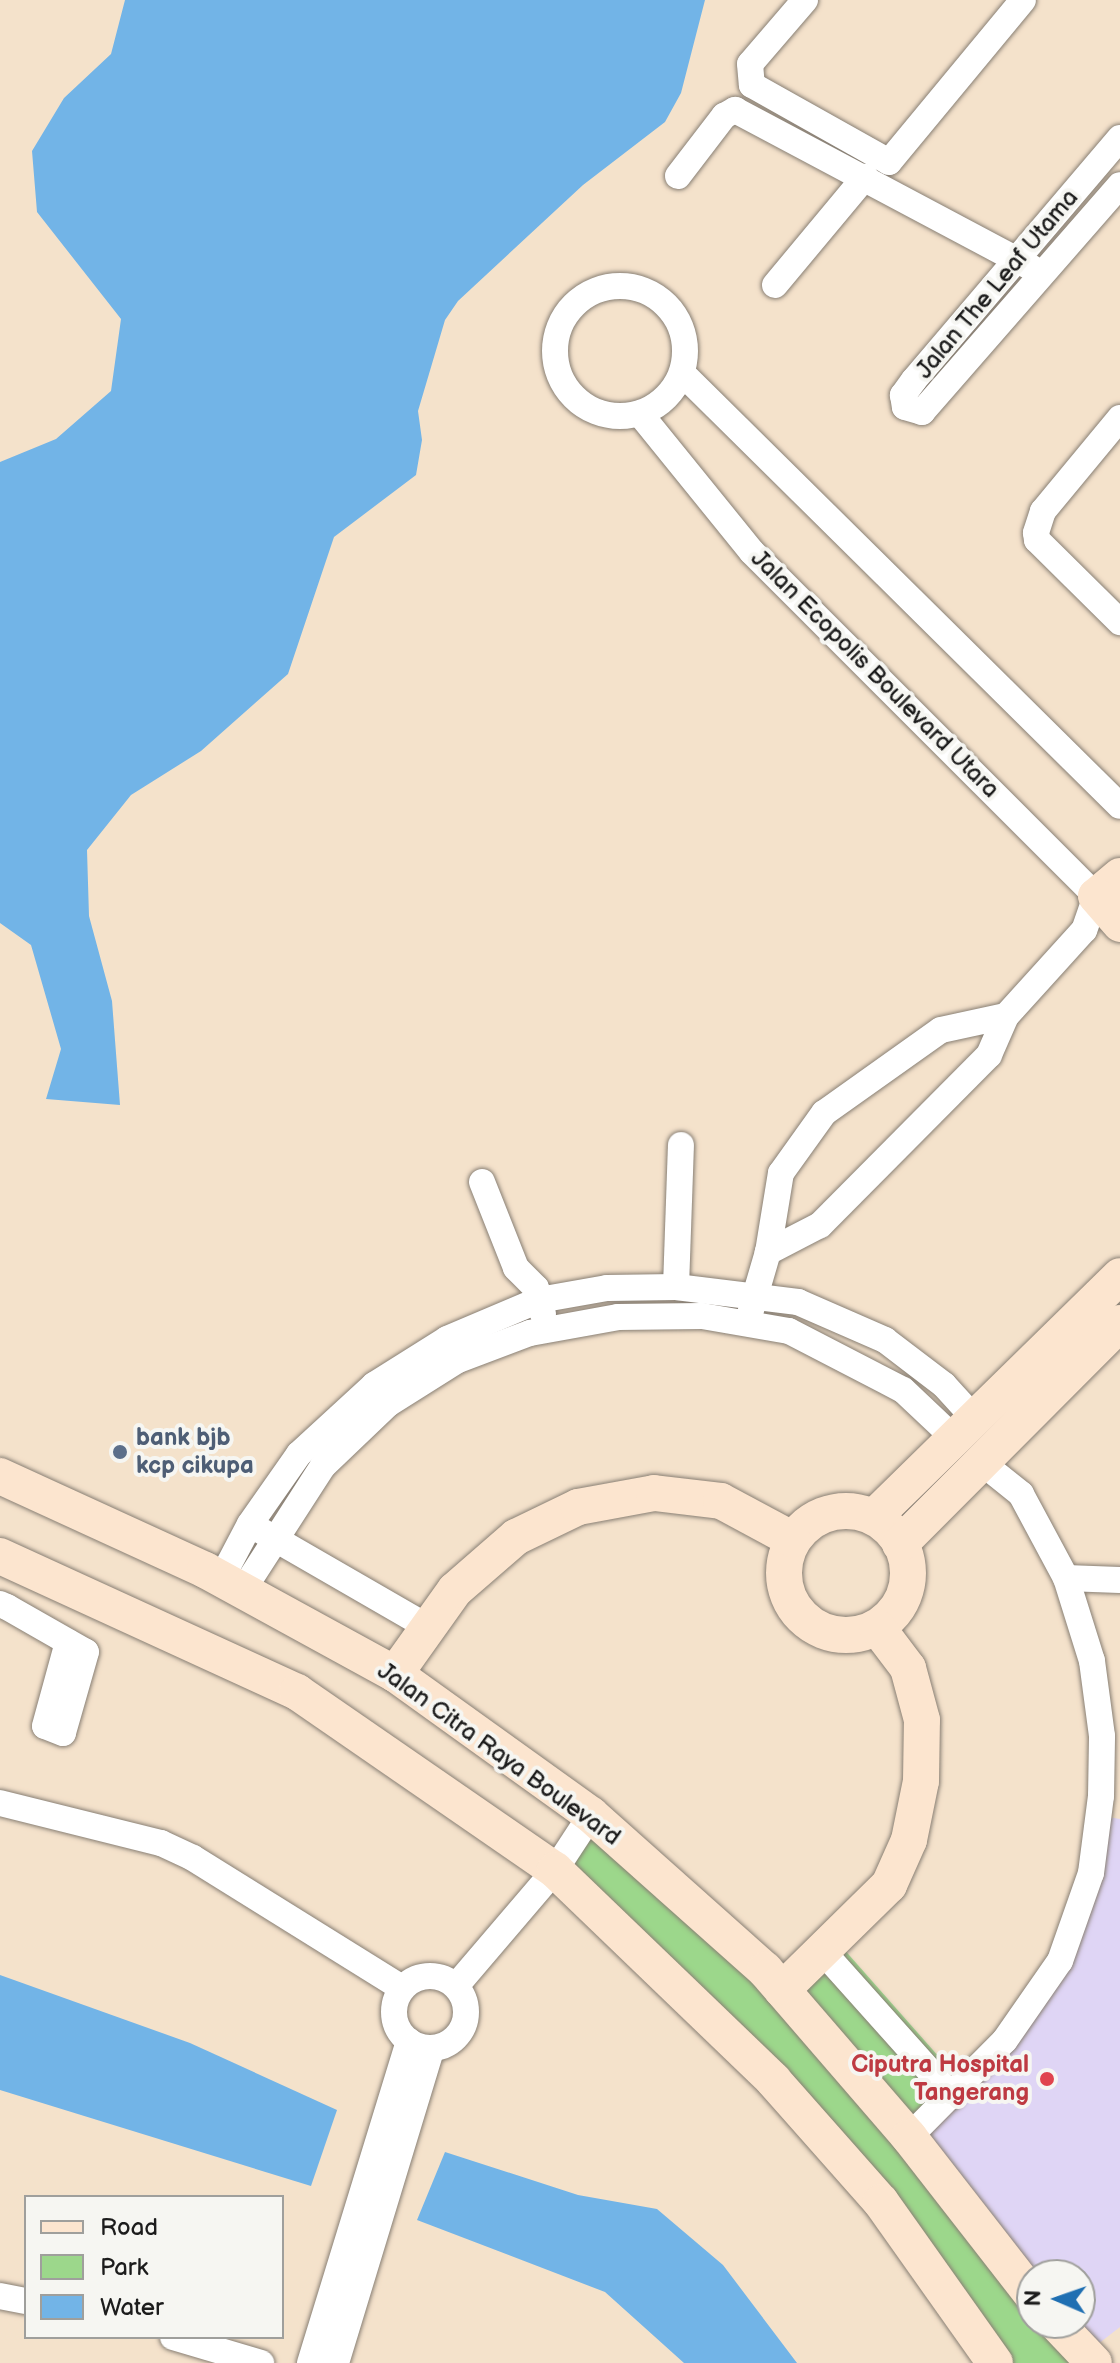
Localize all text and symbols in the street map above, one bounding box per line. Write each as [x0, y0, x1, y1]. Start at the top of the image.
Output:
street label: Jalan The Leaf Utama [909, 184, 1085, 384]
street label: Jalan Ecopolis Boulevard Utara [745, 544, 1005, 804]
place label: bank bjb kcp cikupa [136, 1424, 254, 1480]
marker: bank bjb kcp cikupa [111, 1443, 129, 1461]
street label: Jalan Citra Raya Boulevard [372, 1656, 626, 1852]
place label: Ciputra Hospital Tangerang [851, 2051, 1029, 2107]
marker: Ciputra Hospital Tangerang [1036, 2068, 1058, 2090]
legend [24, 2195, 284, 2339]
text: Road [100, 2213, 158, 2242]
text: Park [100, 2253, 148, 2282]
north arrow [1016, 2259, 1096, 2339]
text: N [1020, 2289, 1047, 2307]
text: Water [100, 2293, 164, 2322]

